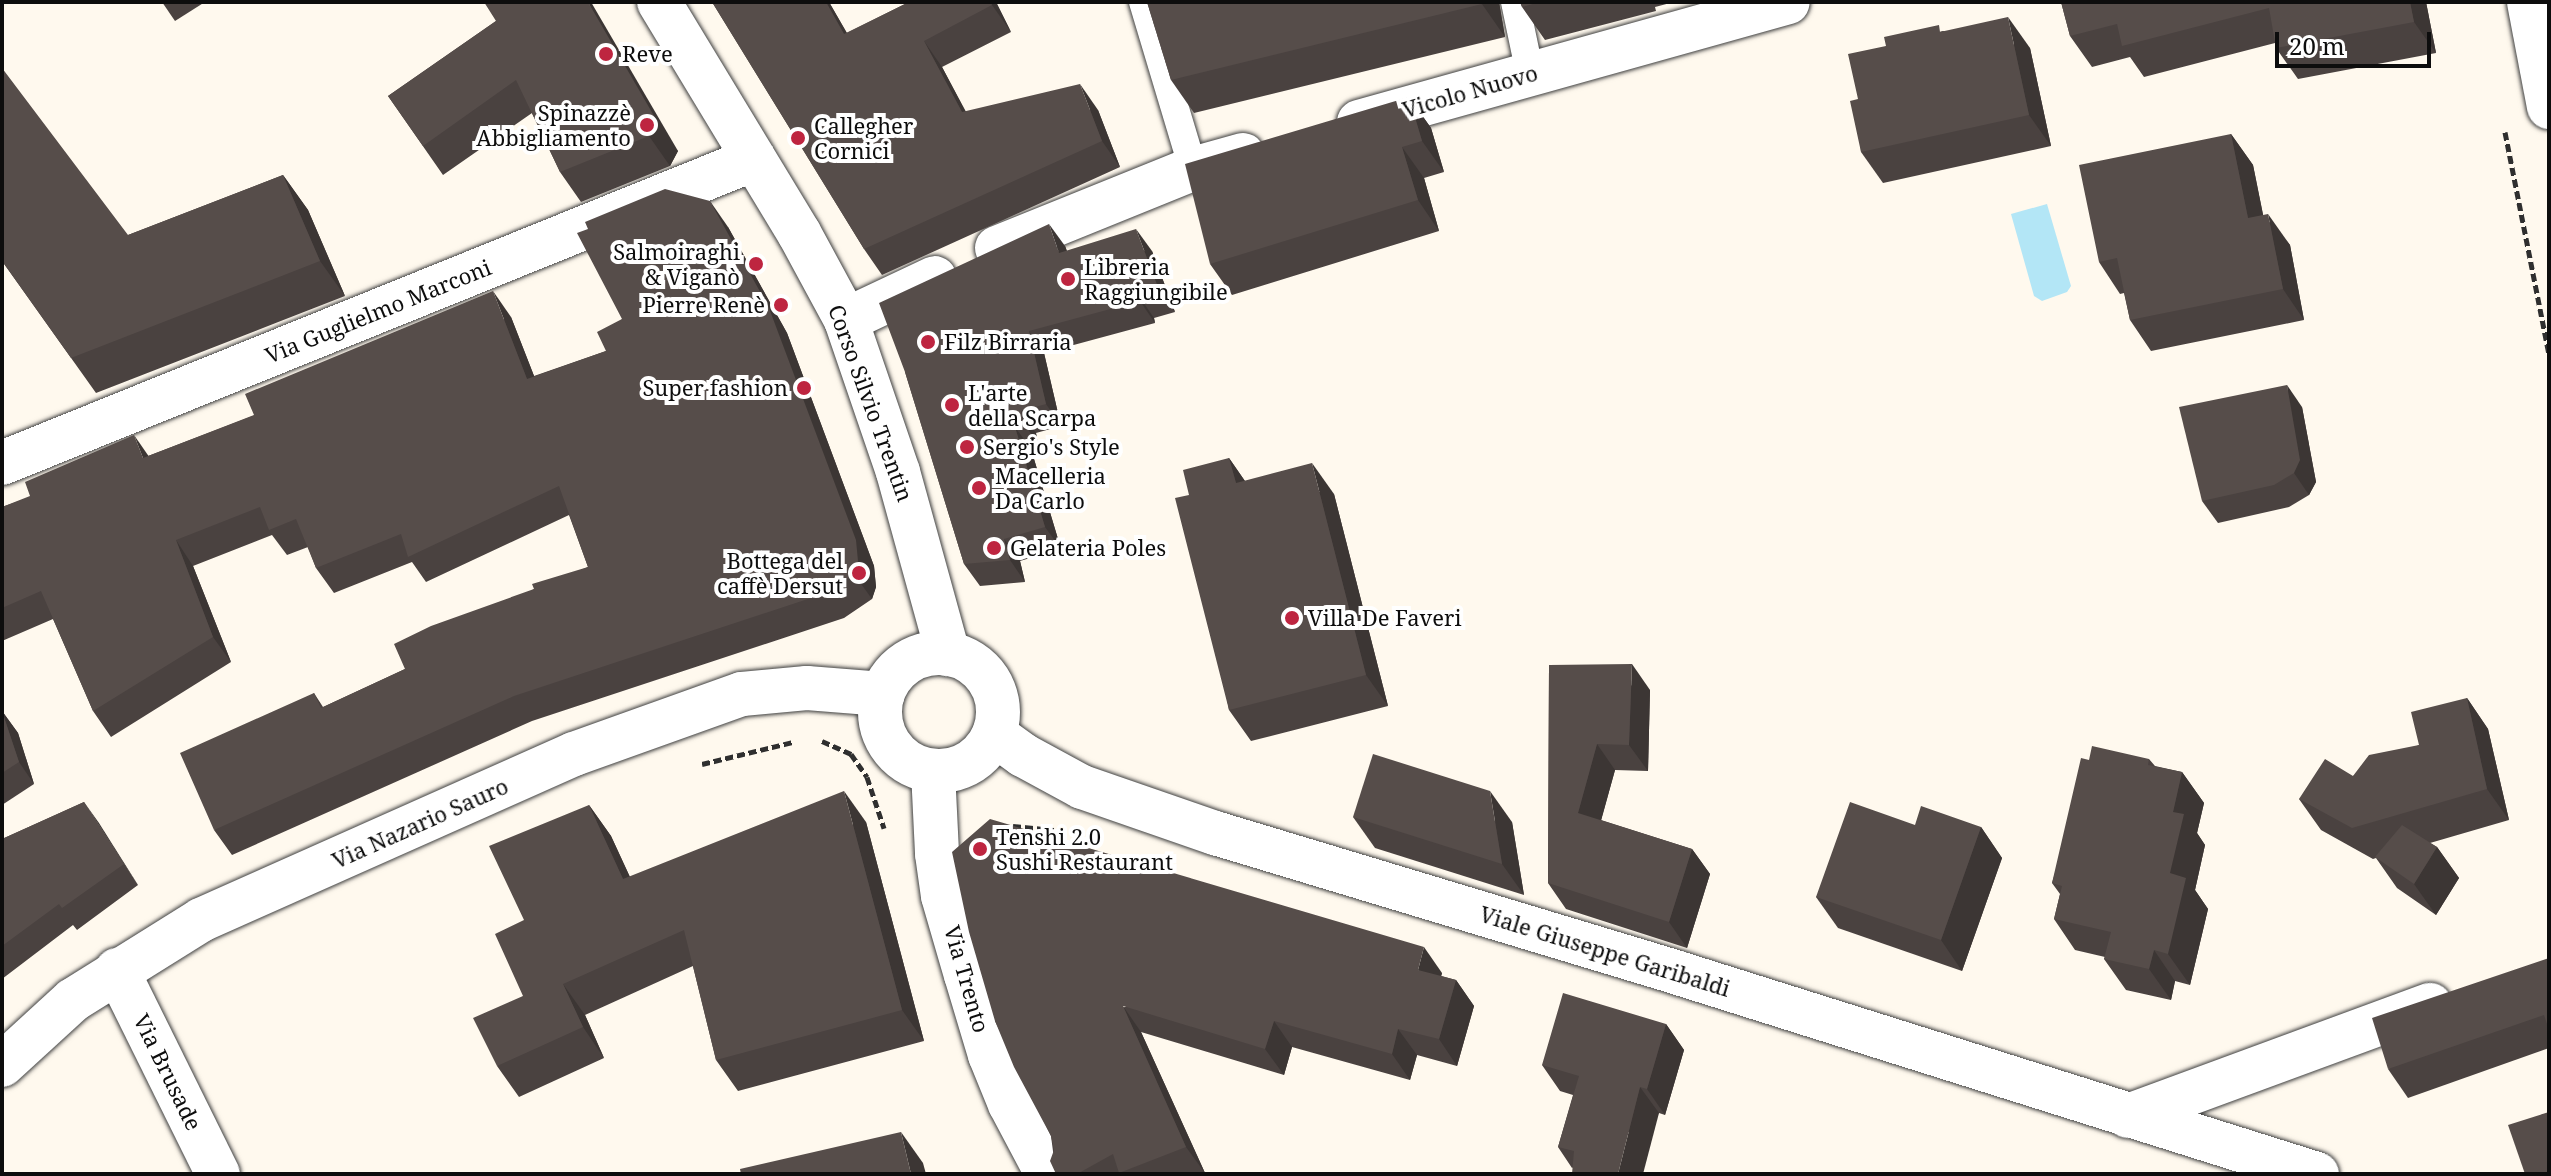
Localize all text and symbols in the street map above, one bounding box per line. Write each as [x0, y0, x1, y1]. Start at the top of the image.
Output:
scale bar [2279, 16, 2435, 66]
text: 20 m [2289, 29, 2345, 62]
place label: Reve [622, 41, 673, 67]
marker: Reve [597, 45, 615, 63]
street label: Vicolo Nuovo [1399, 59, 1541, 123]
place label: Spinazzè Abbigliamento [476, 99, 631, 150]
place label: Callegher Cornici [814, 112, 913, 164]
marker: Spinazzè Abbigliamento [638, 116, 656, 134]
marker: Callegher Cornici [789, 129, 807, 147]
place label: Salmoiraghi & Viganò [613, 238, 740, 290]
place label: Libreria Raggiungibile [1084, 253, 1228, 304]
street label: Via Guglielmo Marconi [261, 254, 495, 368]
marker: Salmoiraghi & Viganò [747, 255, 765, 273]
marker: Libreria Raggiungibile [1059, 270, 1077, 288]
place label: Pierre Renè [643, 292, 765, 318]
marker: Pierre Renè [772, 296, 790, 314]
street label: Corso Silvio Trentin [823, 301, 919, 505]
place label: Filz Birraria [944, 329, 1072, 355]
marker: Filz Birraria [919, 333, 937, 351]
place label: Super fashion [642, 375, 788, 401]
marker: Super fashion [795, 379, 813, 397]
place label: L'arte della Scarpa [968, 379, 1096, 430]
marker: L'arte della Scarpa [943, 396, 961, 414]
place label: Sergio's Style [983, 434, 1120, 460]
marker: Sergio's Style [958, 438, 976, 456]
place label: Macelleria Da Carlo [995, 462, 1106, 514]
marker: Macelleria Da Carlo [970, 479, 988, 497]
place label: Gelateria Poles [1010, 535, 1166, 561]
marker: Gelateria Poles [985, 539, 1003, 557]
place label: Bottega del caffè Dersut [717, 547, 843, 598]
marker: Bottega del caffè Dersut [850, 564, 868, 582]
place label: Villa De Faveri [1308, 605, 1462, 631]
marker: Villa De Faveri [1283, 609, 1301, 627]
street label: Via Nazario Sauro [328, 772, 512, 874]
place label: Tenshi 2.0 Sushi Restaurant [996, 823, 1173, 874]
marker: Tenshi 2.0 Sushi Restaurant [971, 840, 989, 858]
street label: Viale Giuseppe Garibaldi [1477, 900, 1733, 1002]
street label: Via Trento [939, 922, 995, 1036]
street label: Via Brusade [128, 1009, 208, 1135]

